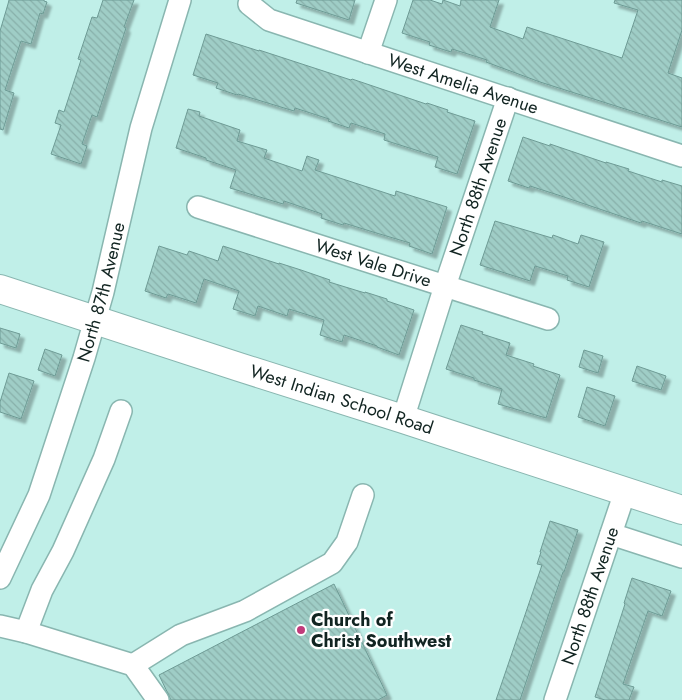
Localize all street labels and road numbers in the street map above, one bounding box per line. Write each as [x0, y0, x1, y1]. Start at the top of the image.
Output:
street label: West Amelia Avenue [385, 47, 542, 121]
street label: North 88th Avenue [443, 114, 513, 259]
street label: North 87th Avenue [70, 220, 132, 365]
street label: West Vale Drive [312, 232, 435, 294]
street label: West Indian School Road [247, 358, 437, 441]
street label: North 88th Avenue [555, 523, 625, 668]

